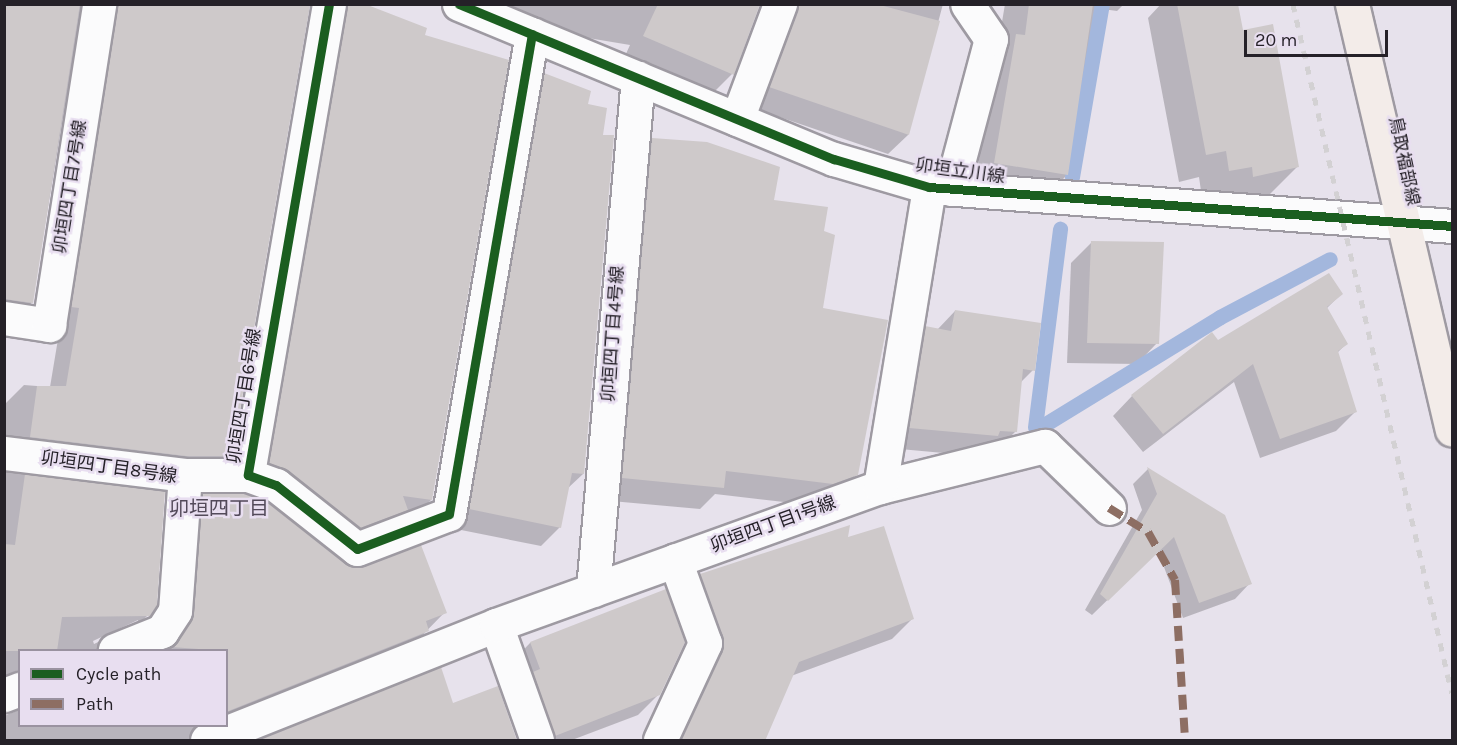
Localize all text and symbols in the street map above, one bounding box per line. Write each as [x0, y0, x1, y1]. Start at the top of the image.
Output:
scale bar [1247, 18, 1391, 56]
text: 20 m [1255, 29, 1297, 51]
street label: 鳥取福部線 [1384, 115, 1424, 207]
street label: 卯垣四丁目7号線 [49, 119, 91, 255]
street label: 卯垣立川線 [914, 154, 1006, 188]
street label: 卯垣四丁目4号線 [597, 265, 629, 403]
street label: 卯垣四丁目6号線 [223, 327, 265, 465]
street label: 卯垣四丁目8号線 [40, 447, 178, 487]
street label: 卯垣四丁目1号線 [707, 491, 839, 557]
district label: 卯垣四丁目 [169, 496, 269, 520]
legend [18, 649, 228, 727]
text: Cycle path [76, 663, 161, 685]
text: Path [76, 693, 114, 715]

